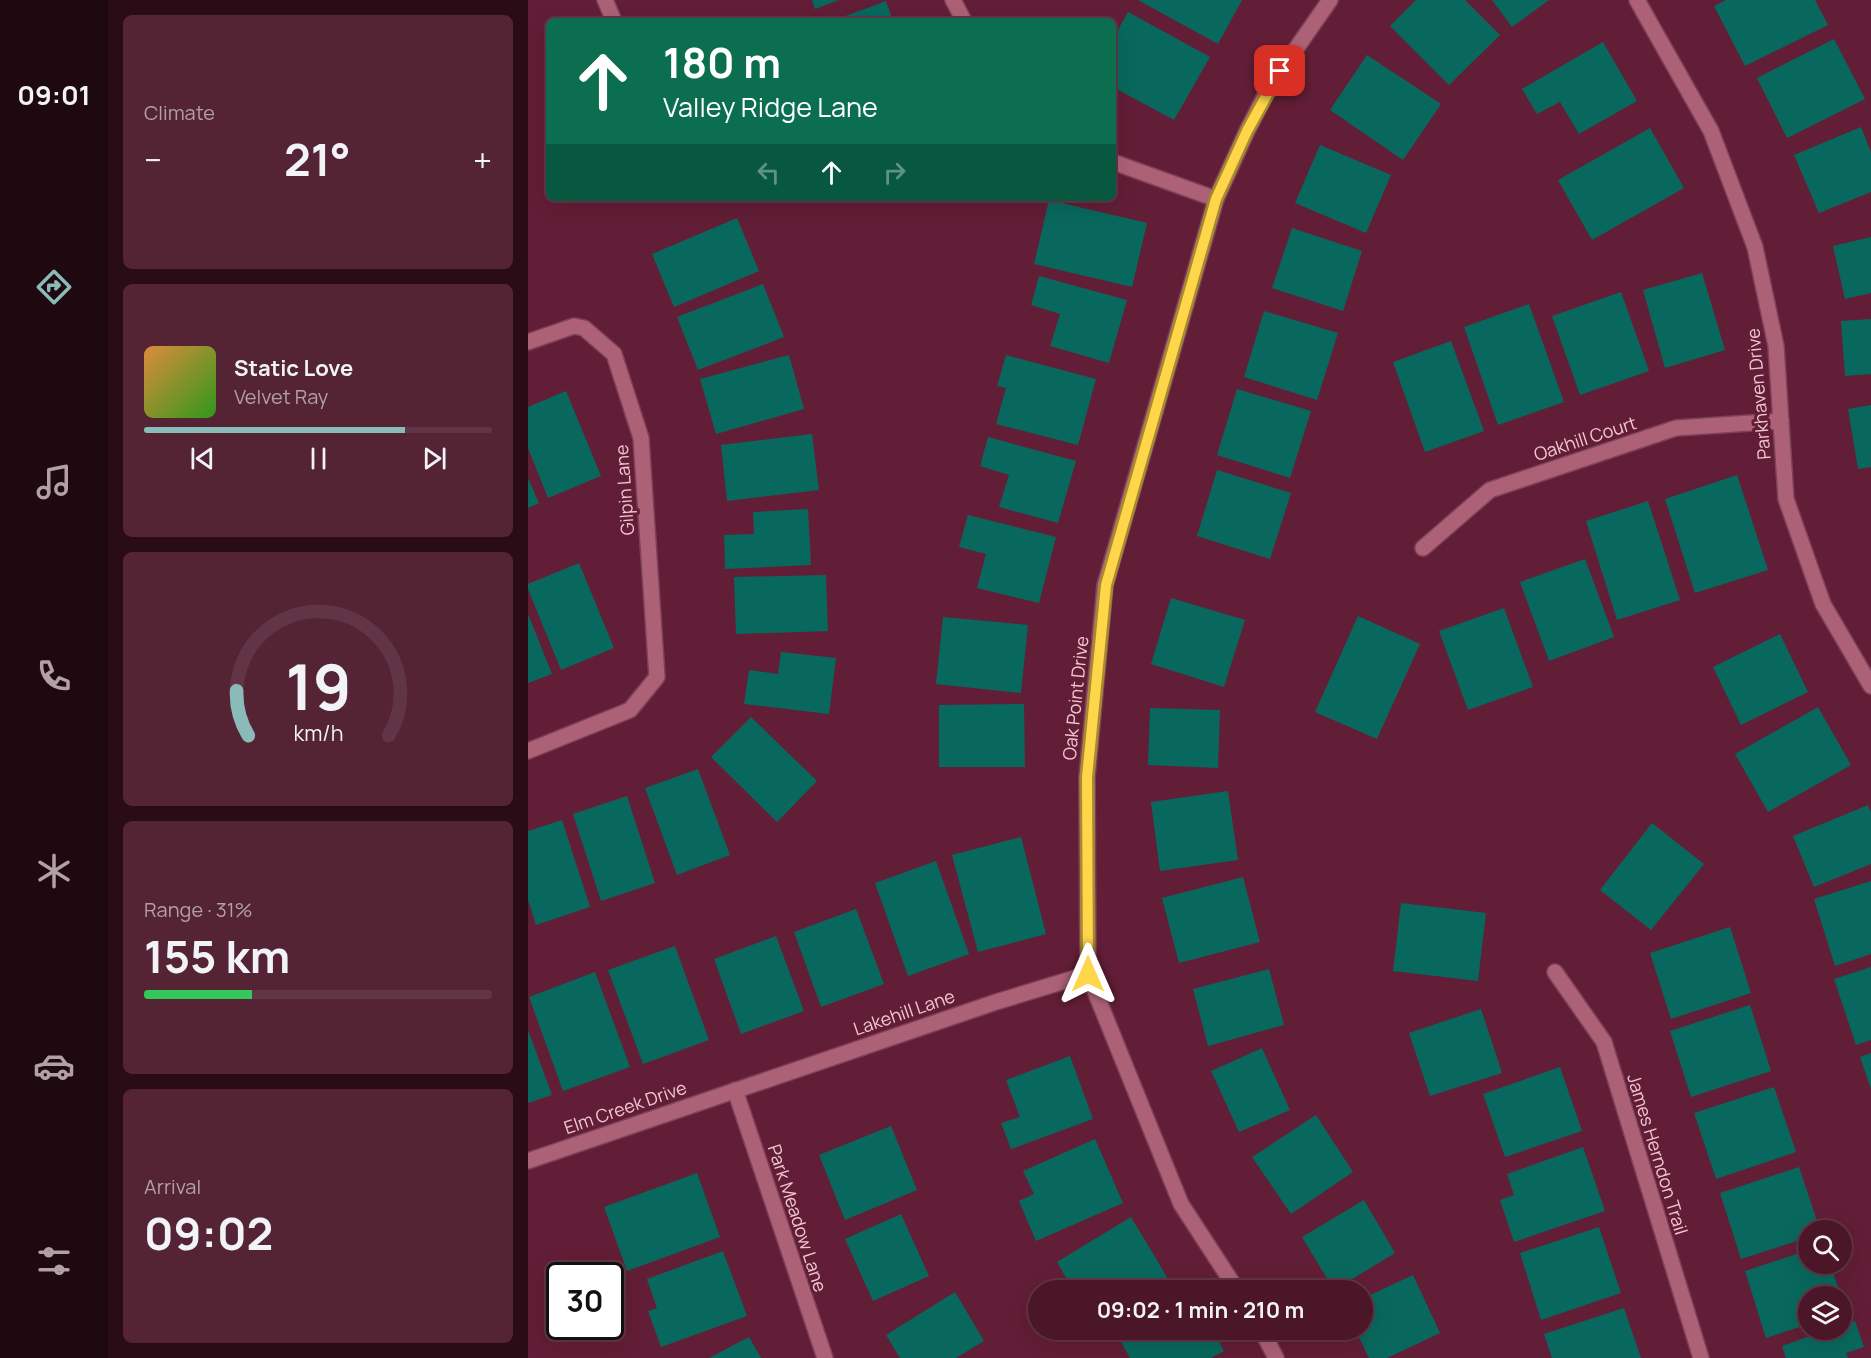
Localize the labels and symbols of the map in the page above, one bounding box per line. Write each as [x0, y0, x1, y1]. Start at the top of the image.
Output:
pin [1254, 45, 1305, 96]
street label: Parkhaven Drive [1740, 327, 1776, 461]
street label: Oakhill Court [1531, 410, 1639, 466]
street label: Gilpin Lane [609, 444, 639, 536]
street label: Oak Point Drive [1057, 635, 1093, 761]
position arrow [1056, 942, 1120, 1006]
street label: Lakehill Lane [850, 983, 958, 1041]
street label: James Herndon Trail [1622, 1071, 1694, 1237]
street label: Elm Creek Drive [560, 1075, 690, 1139]
street label: Park Meadow Lane [763, 1141, 833, 1295]
speed limit sign: 30 [546, 1262, 624, 1340]

